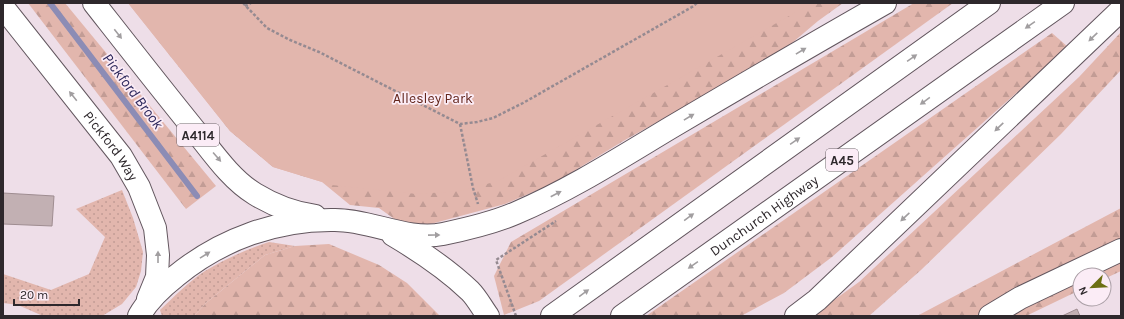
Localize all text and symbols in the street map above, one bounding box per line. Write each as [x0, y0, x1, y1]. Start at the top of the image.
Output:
one-way arrow [1025, 21, 1036, 29]
one-way arrow [114, 28, 122, 39]
one-way arrow [1088, 33, 1098, 42]
one-way arrow [795, 47, 807, 54]
water label: Pickford Brook [99, 50, 168, 133]
one-way arrow [907, 54, 917, 62]
one-way arrow [68, 90, 77, 101]
park label: Allesley Park [393, 90, 473, 107]
one-way arrow [919, 97, 930, 105]
street label: Pickford Way [80, 108, 142, 184]
one-way arrow [683, 113, 695, 120]
one-way arrow [994, 122, 1004, 132]
road number: A4114 [177, 124, 219, 146]
one-way arrow [789, 137, 800, 145]
road number: A45 [826, 149, 858, 171]
one-way arrow [212, 152, 221, 162]
street label: Dunchurch Highway [707, 171, 822, 260]
one-way arrow [550, 191, 562, 197]
one-way arrow [900, 212, 910, 222]
one-way arrow [684, 213, 694, 221]
one-way arrow [428, 232, 441, 238]
one-way arrow [155, 250, 161, 263]
one-way arrow [200, 251, 211, 258]
one-way arrow [688, 261, 699, 270]
north arrow [1072, 267, 1112, 307]
scale bar [14, 281, 79, 307]
text: N [1076, 285, 1091, 297]
text: 20 m [20, 288, 48, 302]
one-way arrow [578, 289, 589, 297]

